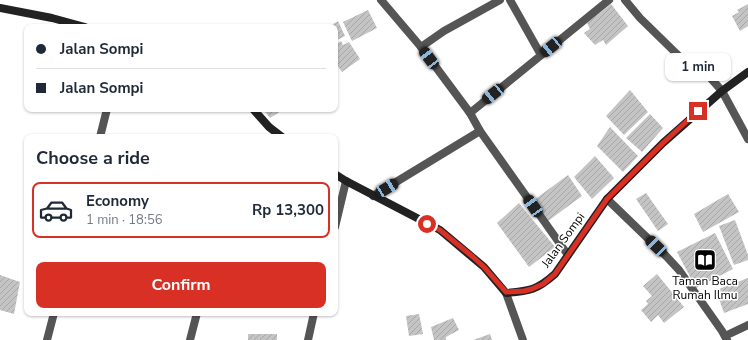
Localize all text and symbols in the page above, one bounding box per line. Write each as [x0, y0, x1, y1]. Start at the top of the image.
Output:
car [538, 35, 564, 59]
text: Jalan Sompi [60, 39, 143, 59]
car [417, 45, 441, 71]
callout: 1 min [665, 53, 731, 81]
text: 1 min [681, 58, 715, 76]
text: Jalan Sompi [60, 78, 143, 98]
car [480, 82, 506, 106]
route end [689, 102, 707, 120]
text: Choose a ride [36, 146, 150, 170]
car [374, 177, 400, 199]
text: Economy [86, 191, 149, 211]
icon: car [38, 192, 74, 228]
car [521, 193, 545, 219]
text: Rp 13,300 [252, 200, 324, 220]
street label: Jalan Sompi [537, 209, 588, 271]
text: 1 min · 18:56 [86, 211, 162, 229]
route start [418, 215, 436, 233]
car [643, 233, 669, 259]
library icon: Taman Baca Rumah Ilmu [692, 247, 718, 273]
button: Confirm [36, 262, 326, 308]
place label: Taman Baca Rumah Ilmu [672, 273, 738, 303]

